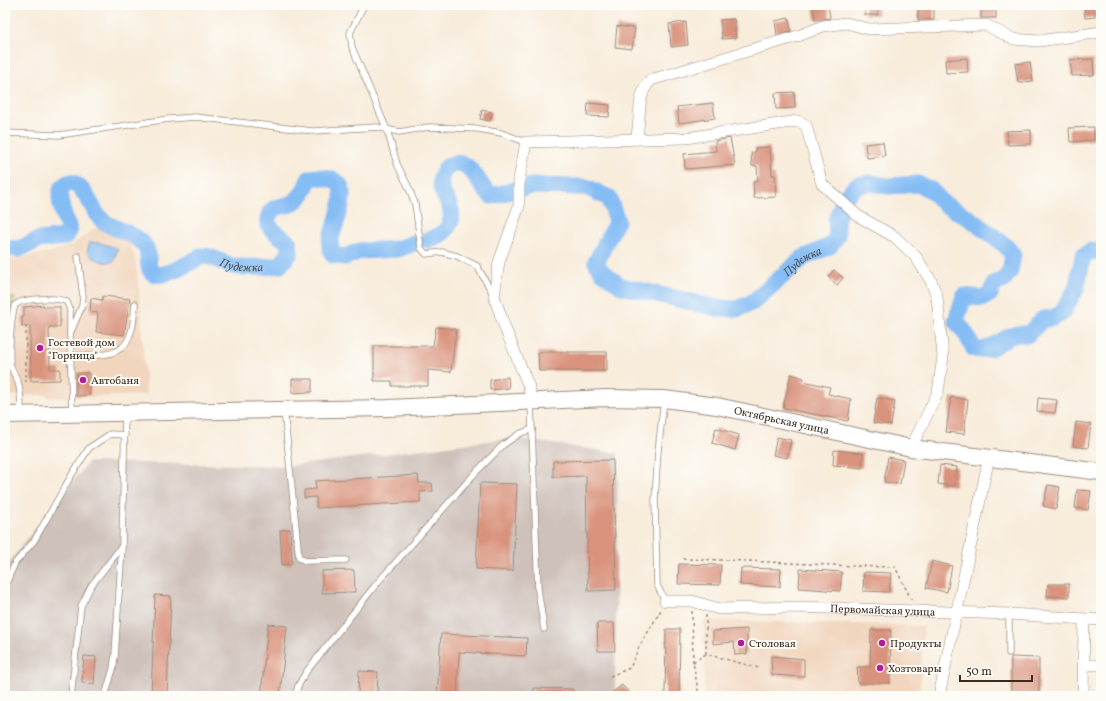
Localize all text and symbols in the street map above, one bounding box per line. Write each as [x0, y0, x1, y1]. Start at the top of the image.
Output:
water label: Пудежка [780, 244, 825, 281]
water label: Пудежка [217, 255, 264, 276]
place label: Гостевой дом "Горница" [48, 336, 115, 364]
marker: Гостевой дом "Горница" [35, 343, 45, 353]
place label: Автобаня [91, 374, 139, 389]
marker: Автобаня [78, 375, 88, 385]
street label: Октябрьская улица [732, 404, 831, 439]
street label: Первомайская улица [830, 602, 936, 621]
place label: Столовая [749, 637, 796, 652]
place label: Продукты [890, 637, 942, 652]
marker: Столовая [736, 638, 746, 648]
marker: Продукты [877, 638, 887, 648]
scale bar [960, 657, 1032, 683]
place label: Хозтовары [888, 662, 942, 677]
marker: Хозтовары [875, 663, 885, 673]
text: 50 m [966, 664, 992, 680]

